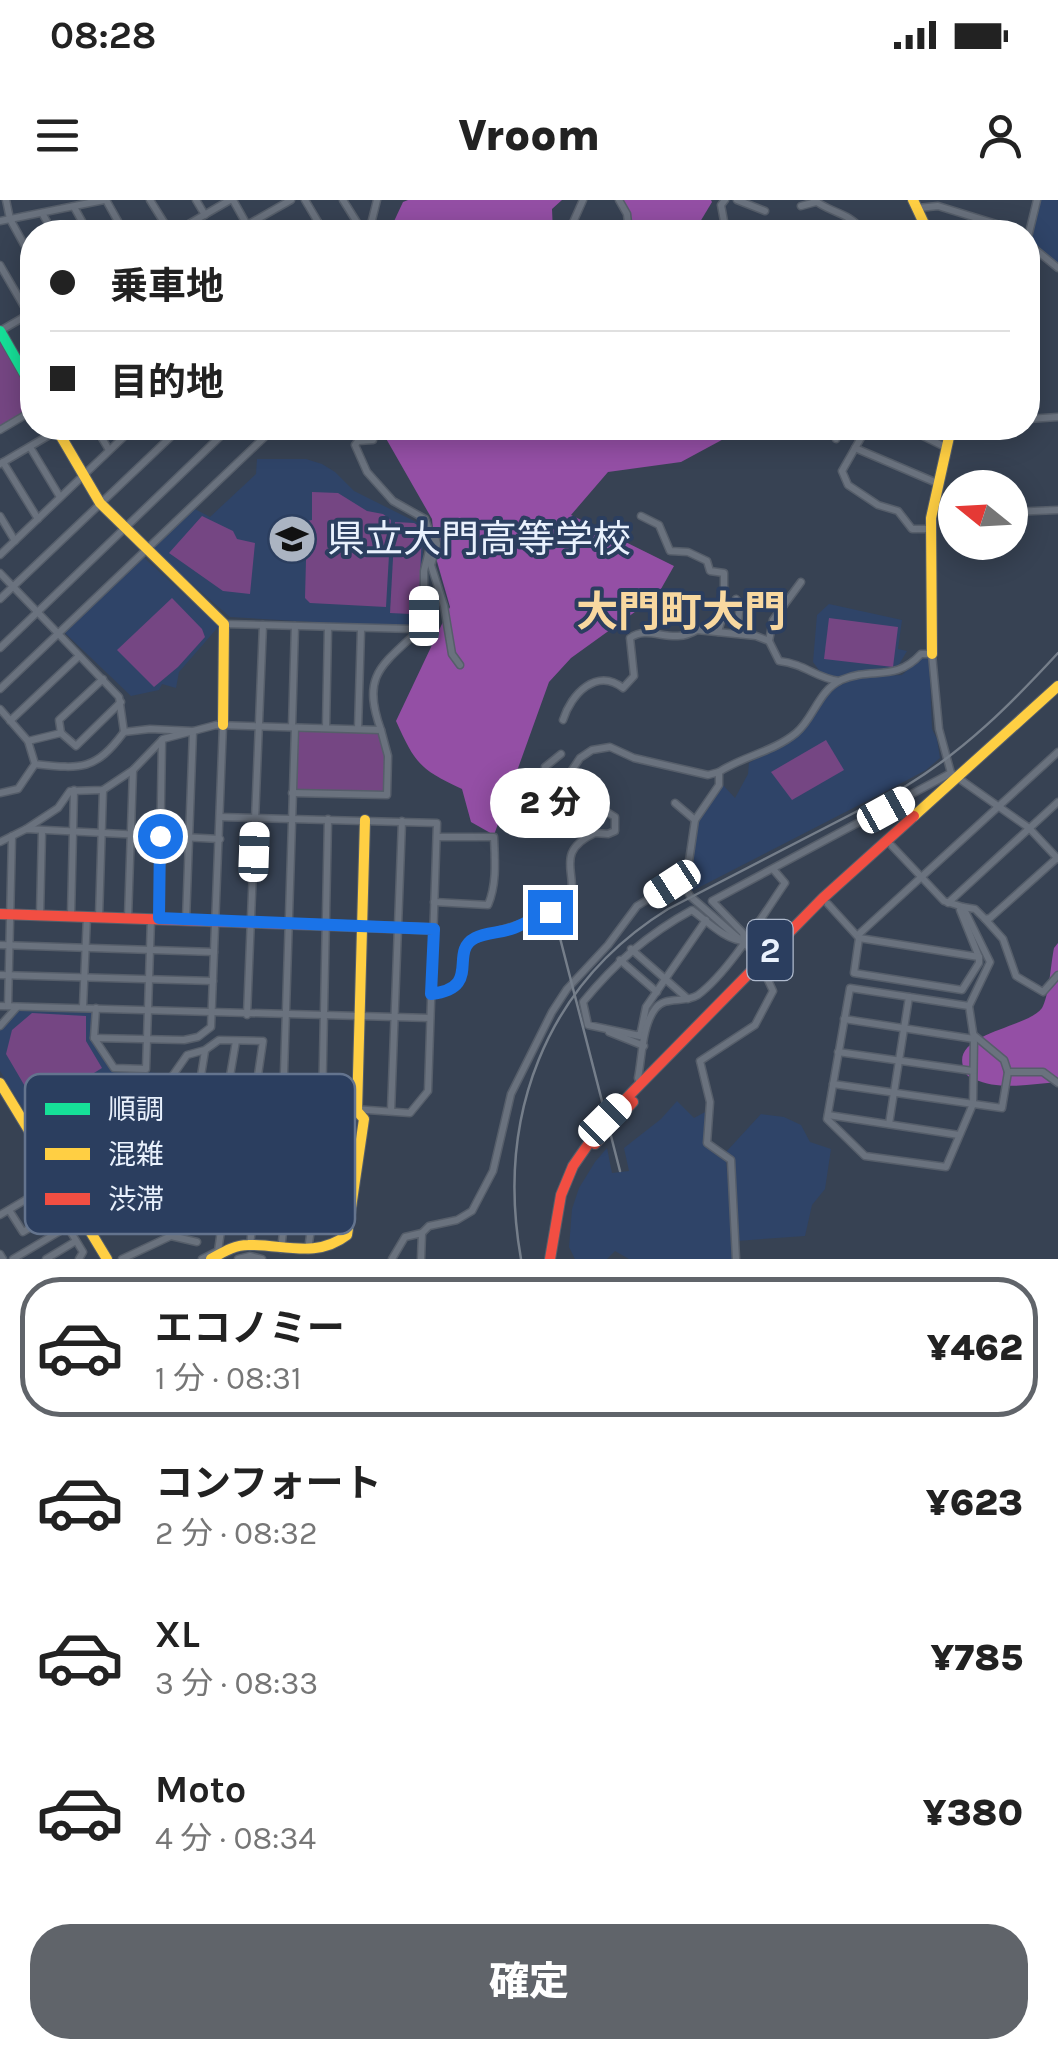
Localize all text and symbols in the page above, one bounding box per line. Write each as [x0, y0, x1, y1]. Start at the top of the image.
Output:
text: 08:28 [50, 13, 156, 58]
icon: menu [30, 108, 85, 163]
icon: person [973, 108, 1028, 163]
text: Vroom [458, 109, 600, 161]
text: 乗車地 [110, 264, 224, 309]
text: 目的地 [110, 360, 224, 405]
north arrow [938, 470, 1028, 560]
map controls [938, 470, 1028, 560]
school or university icon: 県立大門高等学校 [266, 513, 318, 565]
place label: 県立大門高等学校 [327, 517, 631, 562]
car [409, 586, 439, 646]
district label: 大門町大門 [576, 587, 786, 637]
callout: 2 分 [490, 767, 610, 837]
car [852, 782, 920, 838]
text: 2 分 [520, 784, 580, 821]
route start [138, 814, 183, 859]
car [238, 821, 270, 883]
car [639, 855, 705, 913]
route end [528, 890, 573, 935]
road number: 2 [748, 920, 792, 980]
legend [25, 1074, 355, 1234]
car [573, 1088, 637, 1152]
text: 順調 [108, 1093, 164, 1126]
text: 混雑 [108, 1138, 164, 1171]
text: 渋滞 [108, 1183, 164, 1216]
icon: car [35, 1302, 125, 1392]
text: エコノミー [155, 1306, 345, 1351]
text: ¥462 [927, 1325, 1023, 1370]
text: 1 分 · 08:31 [155, 1360, 302, 1397]
icon: car [35, 1457, 125, 1547]
text: コンフォート [155, 1461, 382, 1506]
text: ¥623 [926, 1480, 1023, 1525]
text: 2 分 · 08:32 [155, 1515, 318, 1552]
icon: car [35, 1612, 125, 1702]
text: XL [155, 1612, 200, 1657]
text: ¥785 [931, 1635, 1023, 1680]
text: 3 分 · 08:33 [155, 1665, 318, 1702]
icon: car [35, 1767, 125, 1857]
text: Moto [155, 1767, 246, 1812]
text: ¥380 [923, 1790, 1023, 1835]
text: 4 分 · 08:34 [155, 1820, 316, 1857]
button: 確定 [30, 1924, 1028, 2039]

